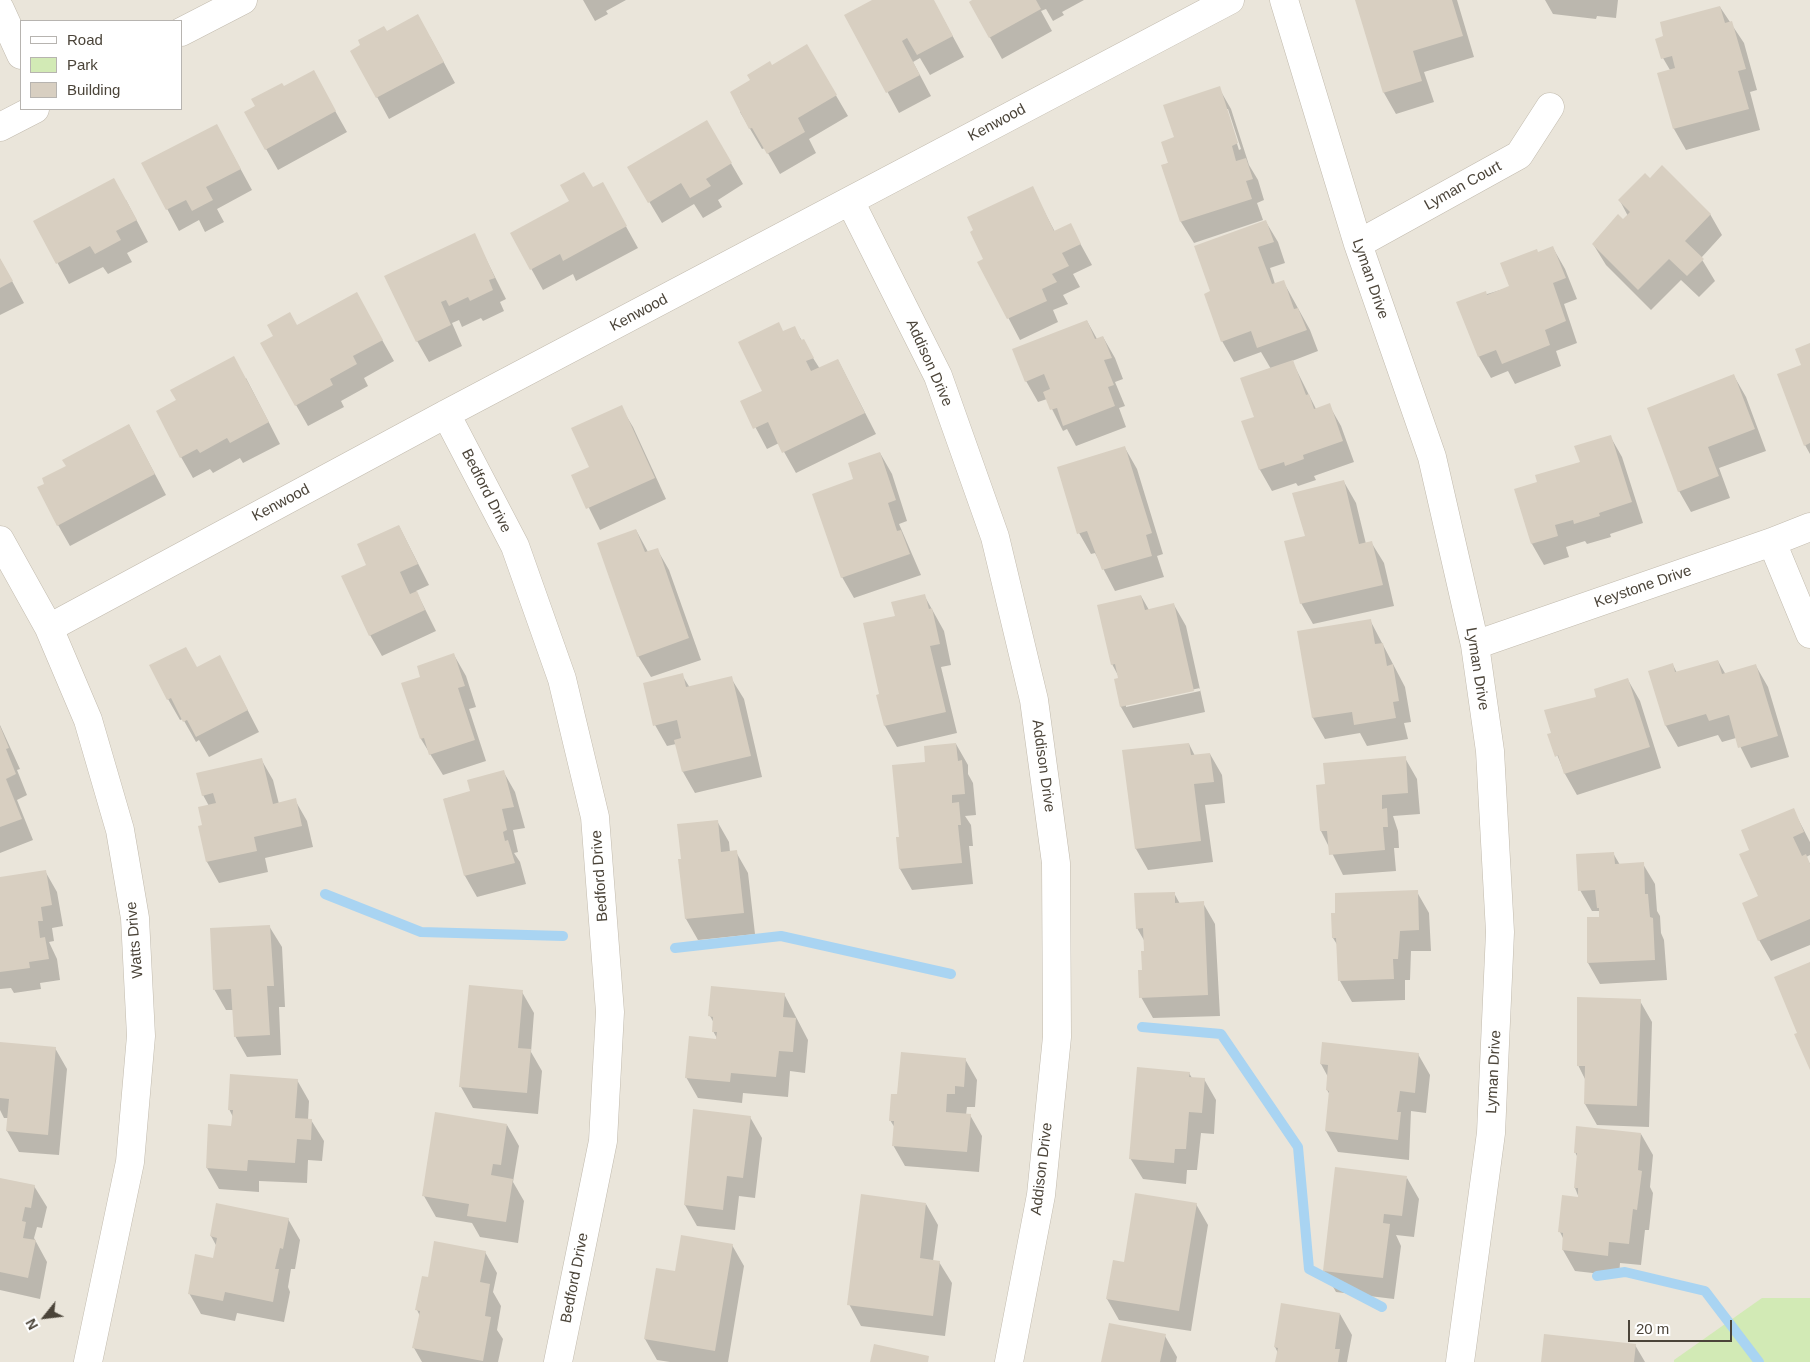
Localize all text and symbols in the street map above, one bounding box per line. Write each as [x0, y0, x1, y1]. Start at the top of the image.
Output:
legend [20, 20, 182, 110]
text: Road [67, 31, 103, 48]
text: Park [67, 56, 98, 73]
text: Building [67, 81, 120, 98]
street label: Kenwood [965, 100, 1029, 146]
street label: Lyman Court [1421, 157, 1505, 215]
street label: Lyman Drive [1348, 237, 1392, 321]
street label: Kenwood [607, 290, 671, 336]
street label: Addison Drive [902, 317, 956, 409]
street label: Bedford Drive [457, 446, 515, 536]
street label: Kenwood [249, 480, 313, 526]
street label: Keystone Drive [1592, 562, 1694, 612]
street label: Lyman Drive [1462, 626, 1492, 712]
street label: Addison Drive [1028, 719, 1058, 813]
street label: Bedford Drive [588, 830, 612, 922]
street label: Watts Drive [123, 901, 147, 979]
street label: Lyman Drive [1483, 1030, 1505, 1114]
street label: Addison Drive [1027, 1122, 1057, 1216]
street label: Bedford Drive [557, 1231, 593, 1325]
north arrow [20, 1292, 70, 1342]
scale bar [1630, 1310, 1734, 1342]
text: N [22, 1316, 41, 1333]
text: 20 m [1636, 1320, 1669, 1337]

